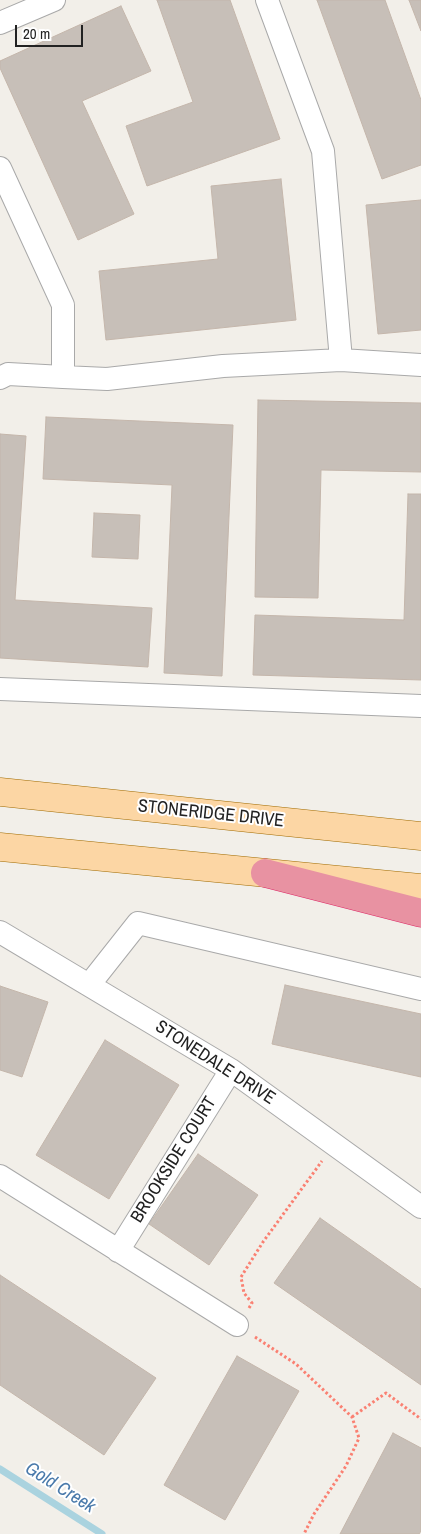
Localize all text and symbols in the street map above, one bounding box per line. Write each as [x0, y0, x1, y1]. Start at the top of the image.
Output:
scale bar [18, 15, 85, 47]
text: 20 m [23, 23, 50, 44]
street label: STONERIDGE DRIVE [137, 796, 285, 832]
street label: STONEDALE DRIVE [151, 1016, 279, 1110]
street label: BROOKSIDE COURT [127, 1093, 221, 1227]
water label: Gold Creek [21, 1457, 99, 1519]

